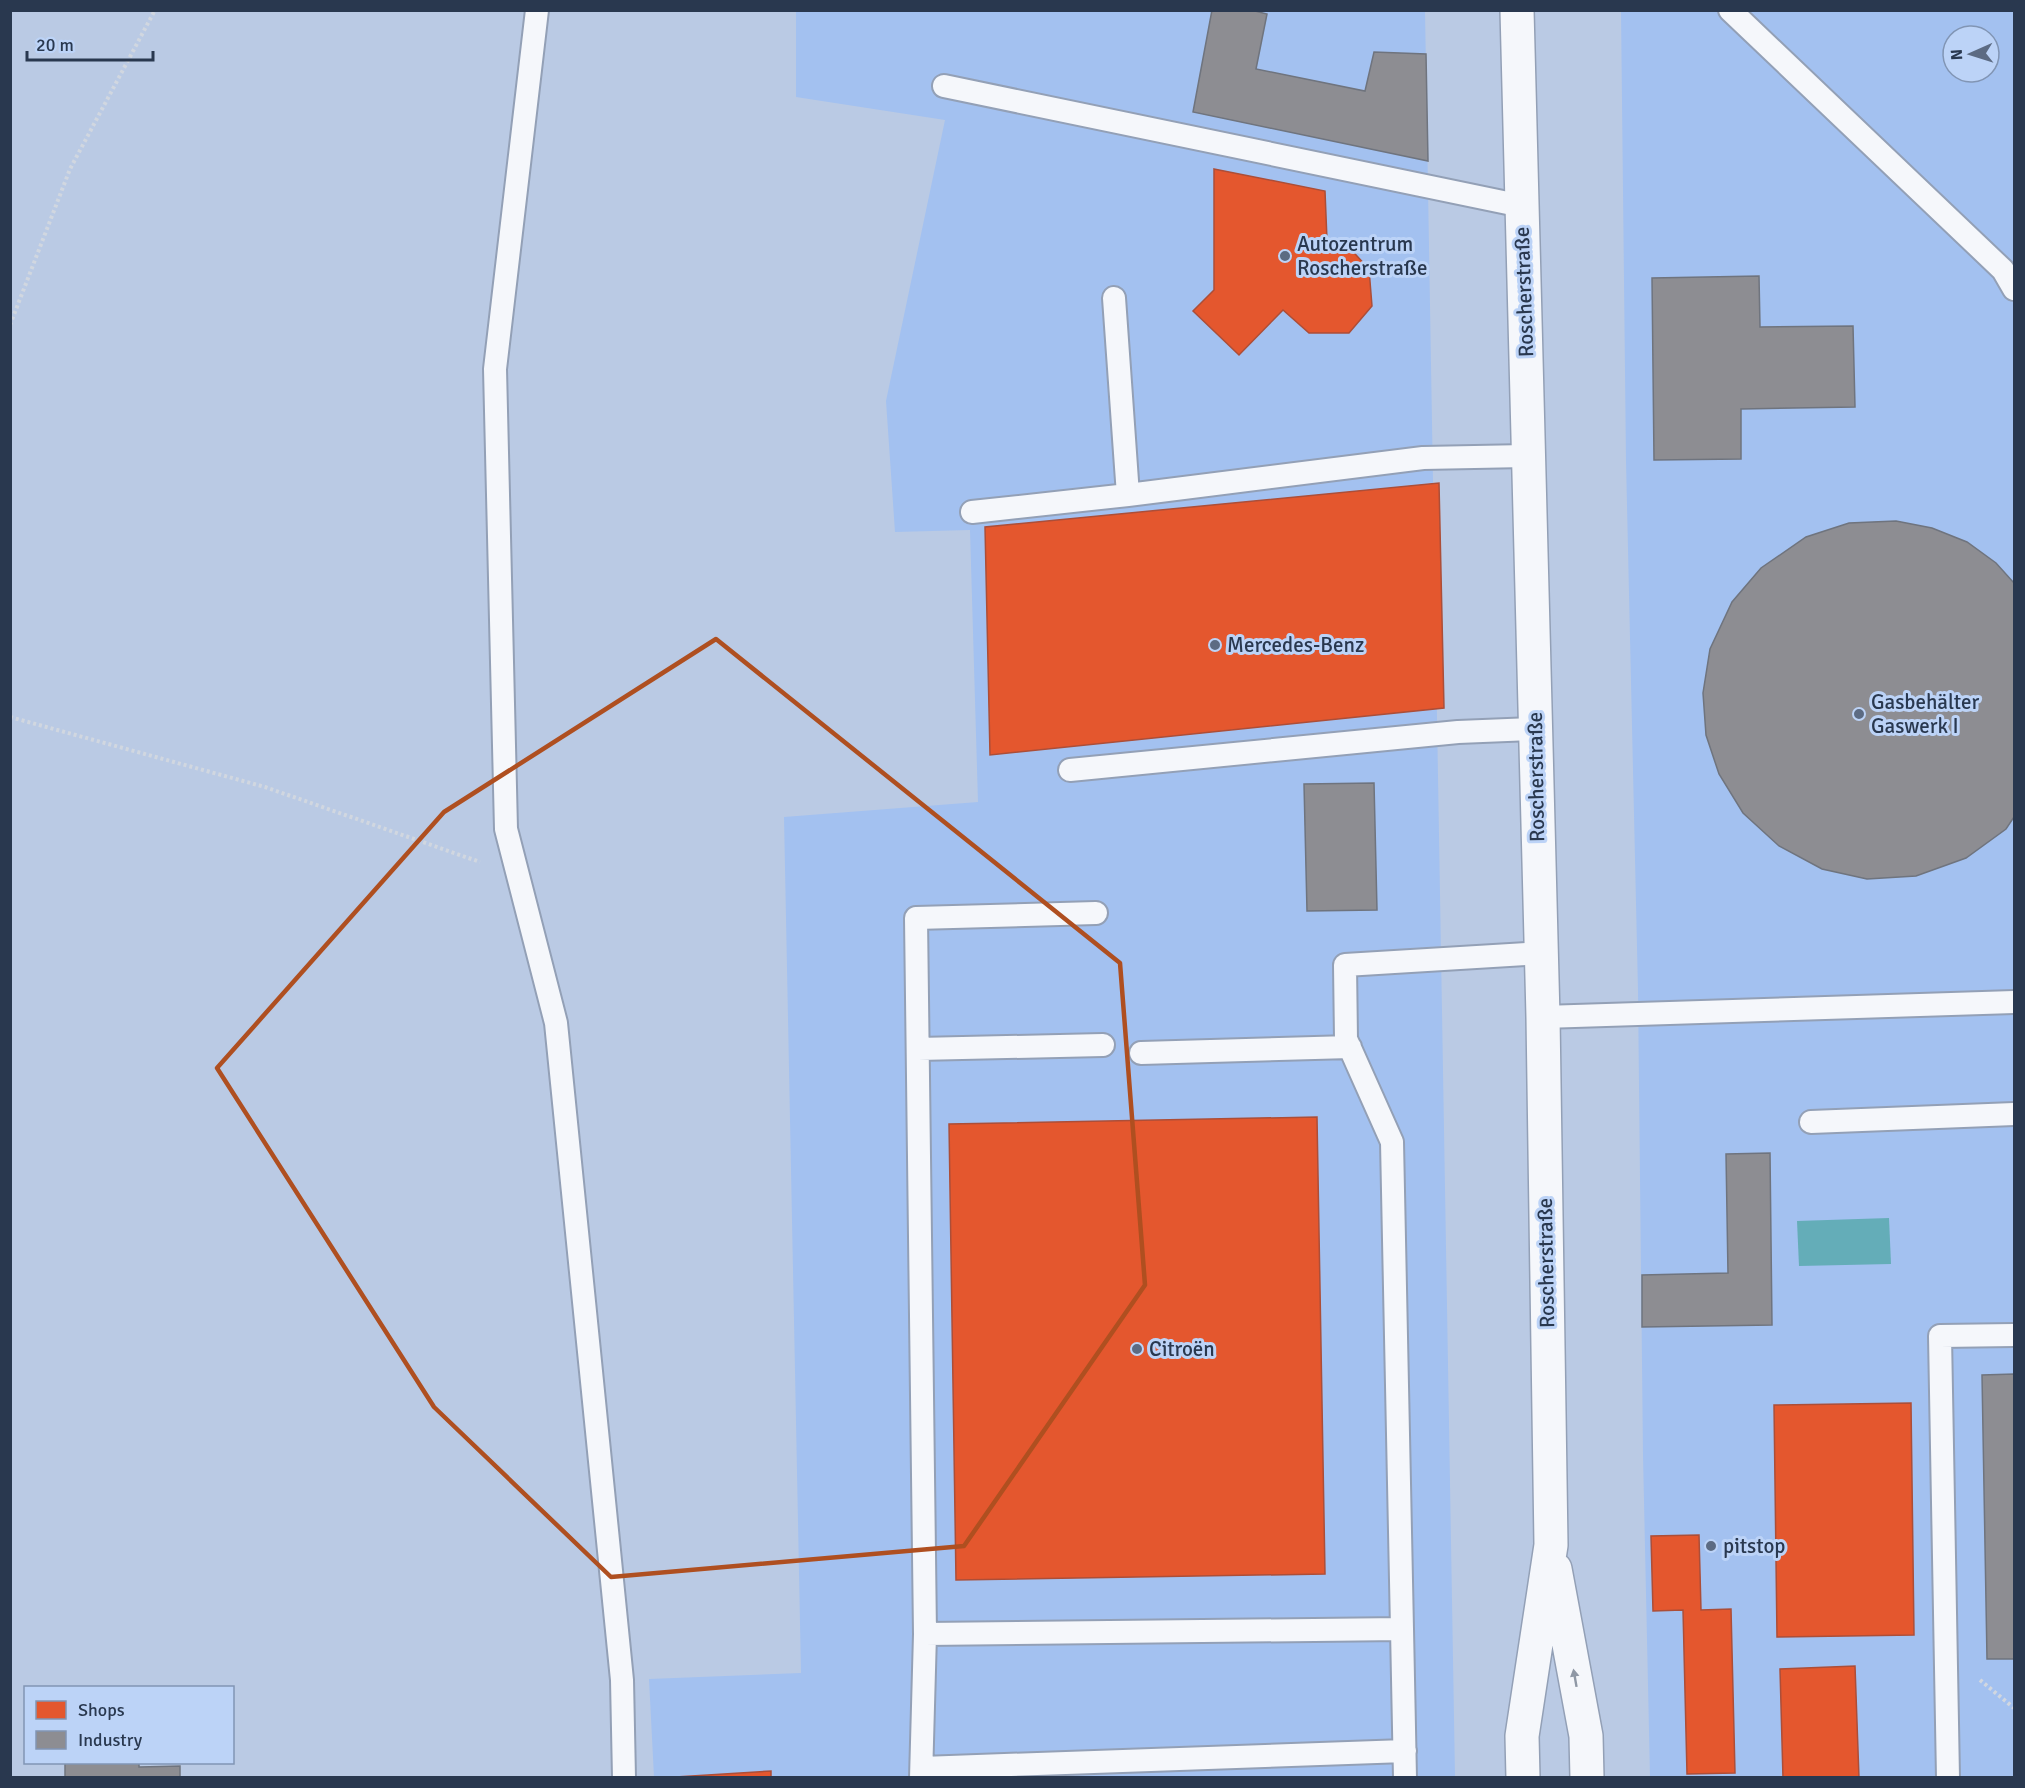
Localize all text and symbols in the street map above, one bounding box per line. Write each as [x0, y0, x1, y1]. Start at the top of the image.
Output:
scale bar [27, 24, 153, 62]
north arrow [1941, 24, 2001, 84]
text: 20 m [36, 34, 74, 56]
text: N [1947, 49, 1967, 61]
street label: Roscherstraße [1509, 226, 1539, 358]
place label: Autozentrum Roscherstraße [1297, 231, 1427, 281]
marker: Autozentrum Roscherstraße [1278, 249, 1292, 263]
place label: Mercedes-Benz [1227, 632, 1364, 658]
marker: Mercedes-Benz [1208, 638, 1222, 652]
place label: Gasbehälter Gaswerk I [1871, 689, 1979, 739]
marker: Gasbehälter Gaswerk I [1852, 707, 1866, 721]
street label: Roscherstraße [1522, 712, 1550, 842]
street label: Roscherstraße [1532, 1198, 1560, 1328]
place label: Citroën [1149, 1336, 1215, 1362]
marker: Citroën [1130, 1342, 1144, 1356]
place label: pitstop [1723, 1533, 1785, 1559]
marker: pitstop [1704, 1539, 1718, 1553]
one-way arrow [1570, 1668, 1579, 1687]
legend [24, 1686, 234, 1764]
text: Shops [78, 1699, 125, 1721]
text: Industry [78, 1729, 143, 1751]

